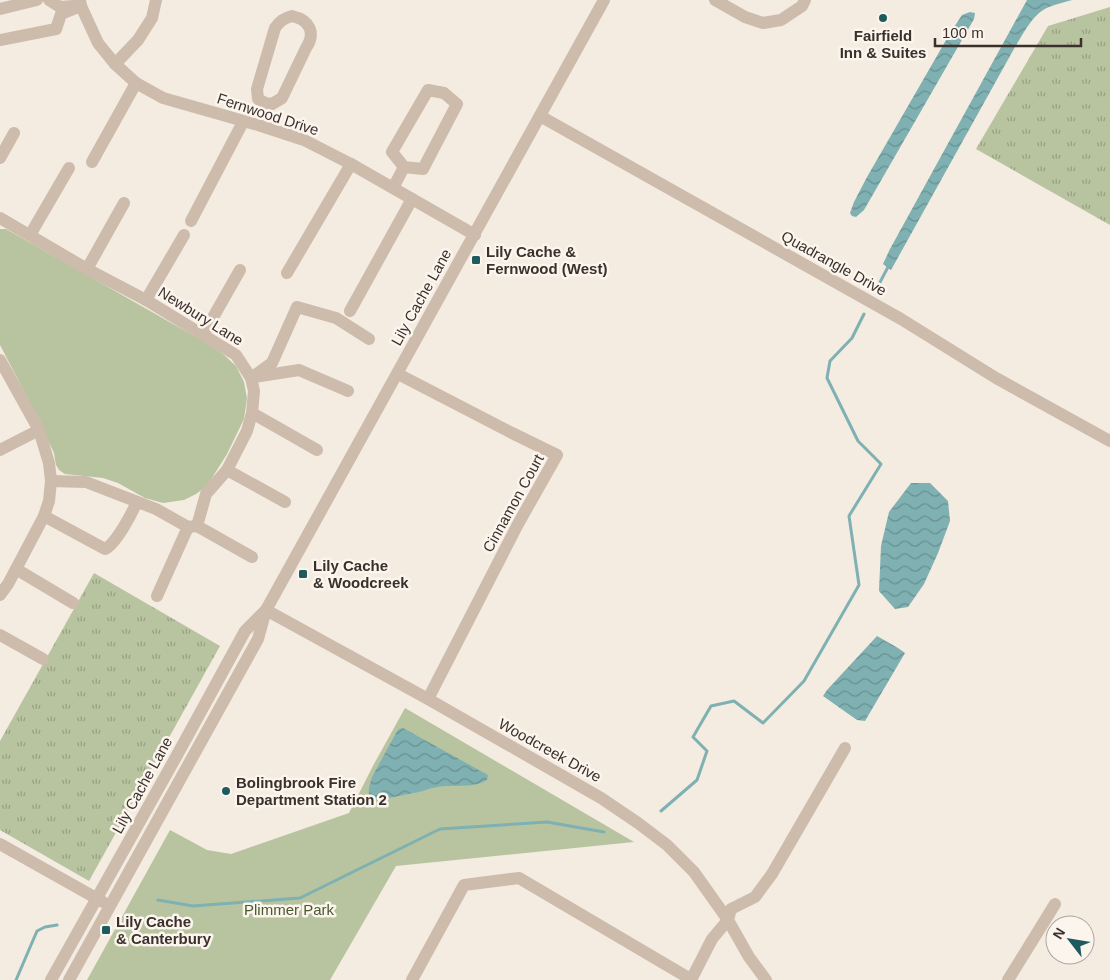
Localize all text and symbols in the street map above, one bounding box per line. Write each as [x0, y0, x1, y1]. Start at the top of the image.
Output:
marker: Fairfield Inn & Suites [877, 12, 889, 24]
scale bar [935, 15, 1081, 47]
text: 100 m [942, 24, 984, 41]
place label: Fairfield Inn & Suites [840, 27, 926, 61]
street label: Fernwood Drive [215, 90, 321, 138]
street label: Quadrangle Drive [778, 227, 890, 299]
place label: Lily Cache & Fernwood (West) [486, 243, 607, 277]
street label: Lily Cache Lane [387, 246, 455, 348]
marker: Lily Cache & Fernwood (West) [470, 254, 482, 266]
street label: Newbury Lane [155, 283, 247, 349]
street label: Cinnamon Court [479, 450, 547, 555]
place label: Lily Cache & Woodcreek [313, 557, 409, 591]
marker: Lily Cache & Woodcreek [297, 568, 309, 580]
street label: Woodcreek Drive [496, 715, 604, 785]
street label: Lily Cache Lane [108, 734, 176, 836]
place label: Bolingbrook Fire Department Station 2 [236, 774, 387, 808]
marker: Bolingbrook Fire Department Station 2 [220, 785, 232, 797]
park label: Plimmer Park [244, 901, 334, 918]
place label: Lily Cache & Canterbury [116, 913, 212, 947]
north arrow [1045, 915, 1095, 965]
marker: Lily Cache & Canterbury [100, 924, 112, 936]
text: N [1049, 925, 1068, 942]

